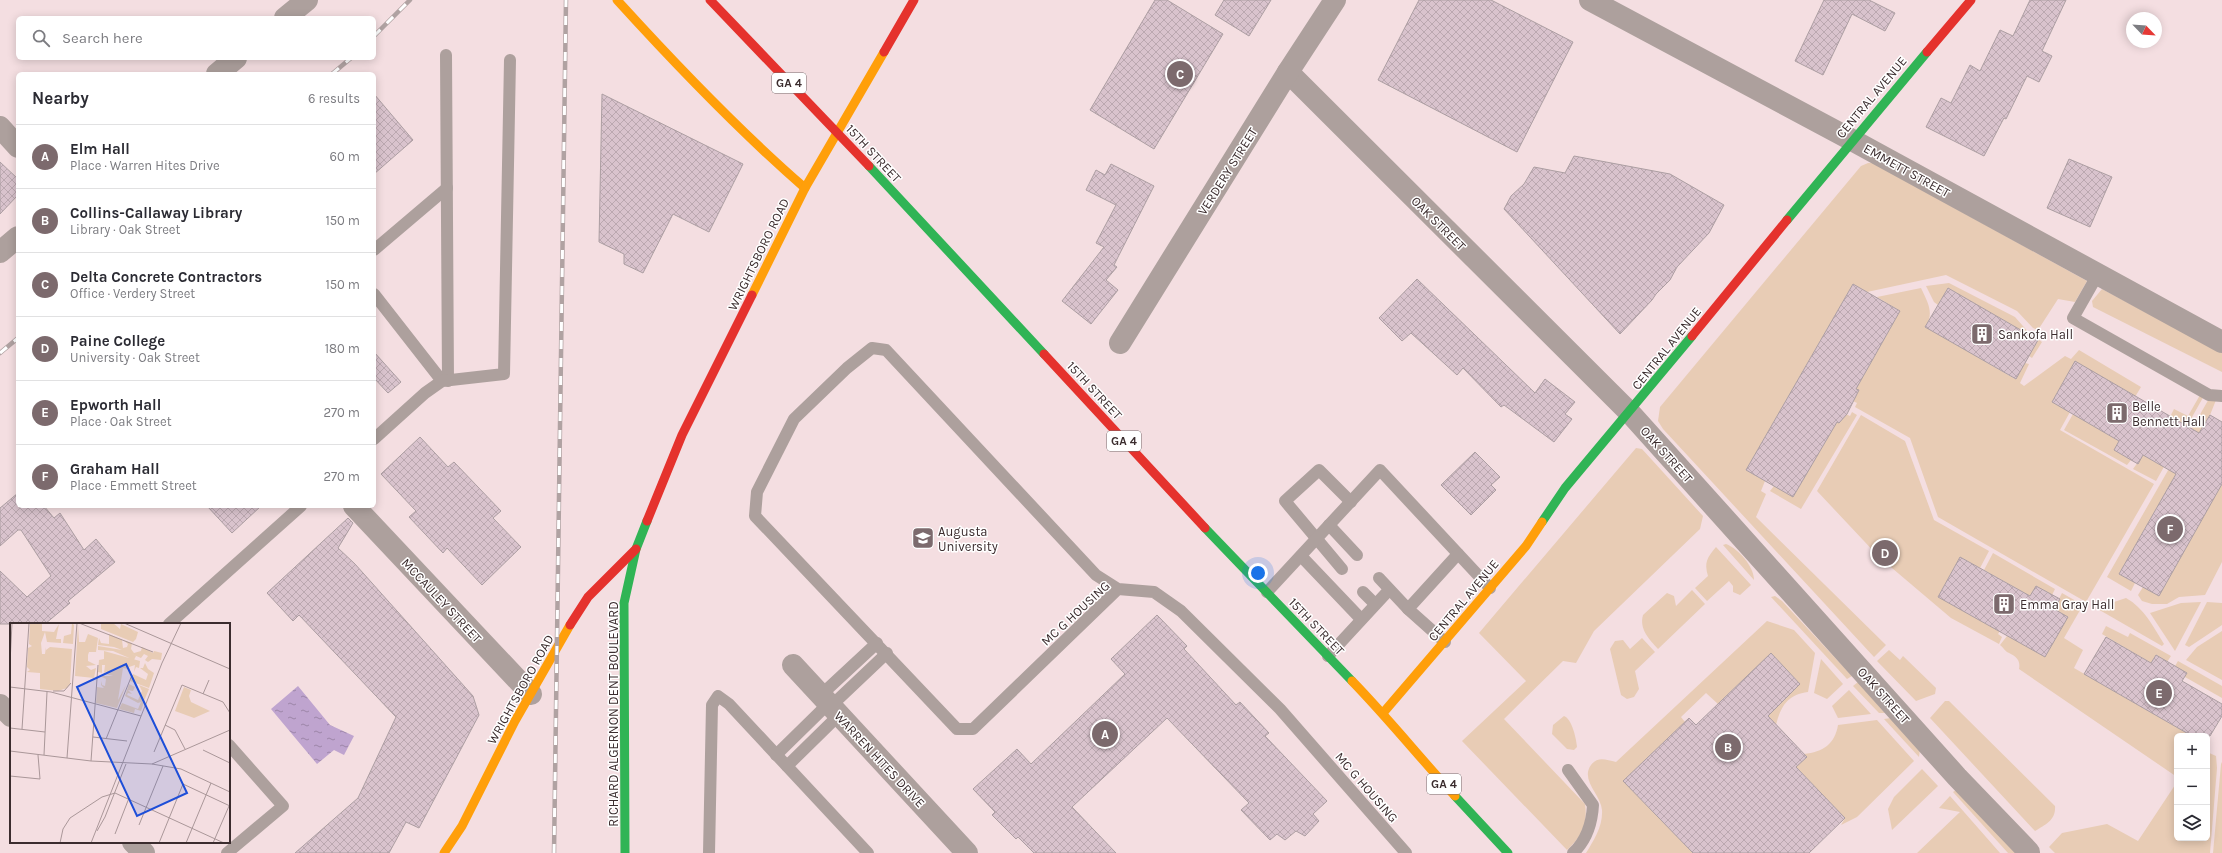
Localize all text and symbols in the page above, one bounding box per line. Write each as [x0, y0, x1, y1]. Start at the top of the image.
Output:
north arrow [2126, 12, 2162, 48]
search box [16, 16, 376, 60]
icon: search [30, 27, 52, 49]
text: Search here [62, 29, 143, 47]
street label: CENTRAL AVENUE [1833, 54, 1910, 141]
pin: C [1167, 59, 1193, 89]
road number: GA 4 [772, 73, 806, 93]
text: Nearby [32, 88, 89, 108]
text: 6 results [308, 91, 360, 106]
street label: 15TH STREET [843, 121, 904, 186]
street label: VERDERY STREET [1195, 124, 1261, 218]
text: Elm Hall [70, 140, 130, 158]
street label: EMMETT STREET [1861, 141, 1953, 201]
text: A [41, 149, 49, 164]
text: 60 m [330, 149, 360, 164]
text: Place · Warren Hites Drive [70, 158, 220, 173]
street label: OAK STREET [1408, 193, 1469, 254]
street label: WRIGHTSBORO ROAD [725, 196, 792, 313]
text: Collins-Callaway Library [70, 204, 242, 222]
text: B [41, 213, 49, 228]
text: 150 m [325, 213, 360, 228]
text: Library · Oak Street [70, 222, 180, 237]
text: Delta Concrete Contractors [70, 268, 262, 286]
text: C [41, 277, 49, 292]
text: 150 m [325, 277, 360, 292]
text: Office · Verdery Street [70, 286, 195, 301]
street label: CENTRAL AVENUE [1629, 304, 1704, 393]
building icon: Sankofa Hall [1969, 321, 1995, 347]
place label: Sankofa Hall [1998, 327, 2073, 342]
text: Paine College [70, 332, 165, 350]
text: D [41, 341, 49, 356]
text: 180 m [325, 341, 360, 356]
text: University · Oak Street [70, 350, 200, 365]
street label: 15TH STREET [1064, 358, 1125, 423]
text: Epworth Hall [70, 396, 161, 414]
place label: Belle Bennett Hall [2132, 399, 2205, 429]
building icon: Belle Bennett Hall [2104, 400, 2130, 426]
text: E [41, 405, 49, 420]
text: 270 m [323, 405, 360, 420]
text: Place · Oak Street [70, 414, 172, 429]
street label: OAK STREET [1638, 423, 1696, 486]
road number: GA 4 [1107, 431, 1141, 451]
text: Graham Hall [70, 460, 159, 478]
text: F [41, 469, 49, 484]
text: 270 m [323, 469, 360, 484]
text: Place · Emmett Street [70, 478, 197, 493]
pin: F [2157, 514, 2183, 544]
place label: Augusta University [938, 524, 998, 554]
school or university icon: Augusta University [910, 525, 936, 551]
pin: D [1872, 538, 1898, 568]
street label: MCCAULEY STREET [399, 555, 485, 646]
street label: CENTRAL AVENUE [1425, 557, 1502, 644]
your location [1248, 563, 1268, 583]
street label: MC G HOUSING [1038, 578, 1113, 649]
building icon: Emma Gray Hall [1991, 591, 2017, 617]
street label: 15TH STREET [1286, 595, 1348, 658]
place label: Emma Gray Hall [2020, 597, 2114, 612]
street label: RICHARD ALGERNON DENT BOULEVARD [606, 601, 621, 827]
inset map [10, 623, 230, 843]
street label: WRIGHTSBORO ROAD [484, 632, 557, 747]
street label: OAK STREET [1855, 664, 1913, 727]
pin: E [2146, 678, 2172, 708]
street label: WARREN HITES DRIVE [831, 708, 928, 810]
pin: A [1092, 719, 1118, 749]
pin: B [1715, 732, 1741, 762]
map controls [2174, 733, 2210, 841]
button: + [2174, 733, 2210, 769]
street label: MC G HOUSING [1332, 749, 1401, 825]
button: − [2174, 769, 2210, 805]
road number: GA 4 [1427, 774, 1461, 794]
button: layers [2174, 805, 2210, 841]

